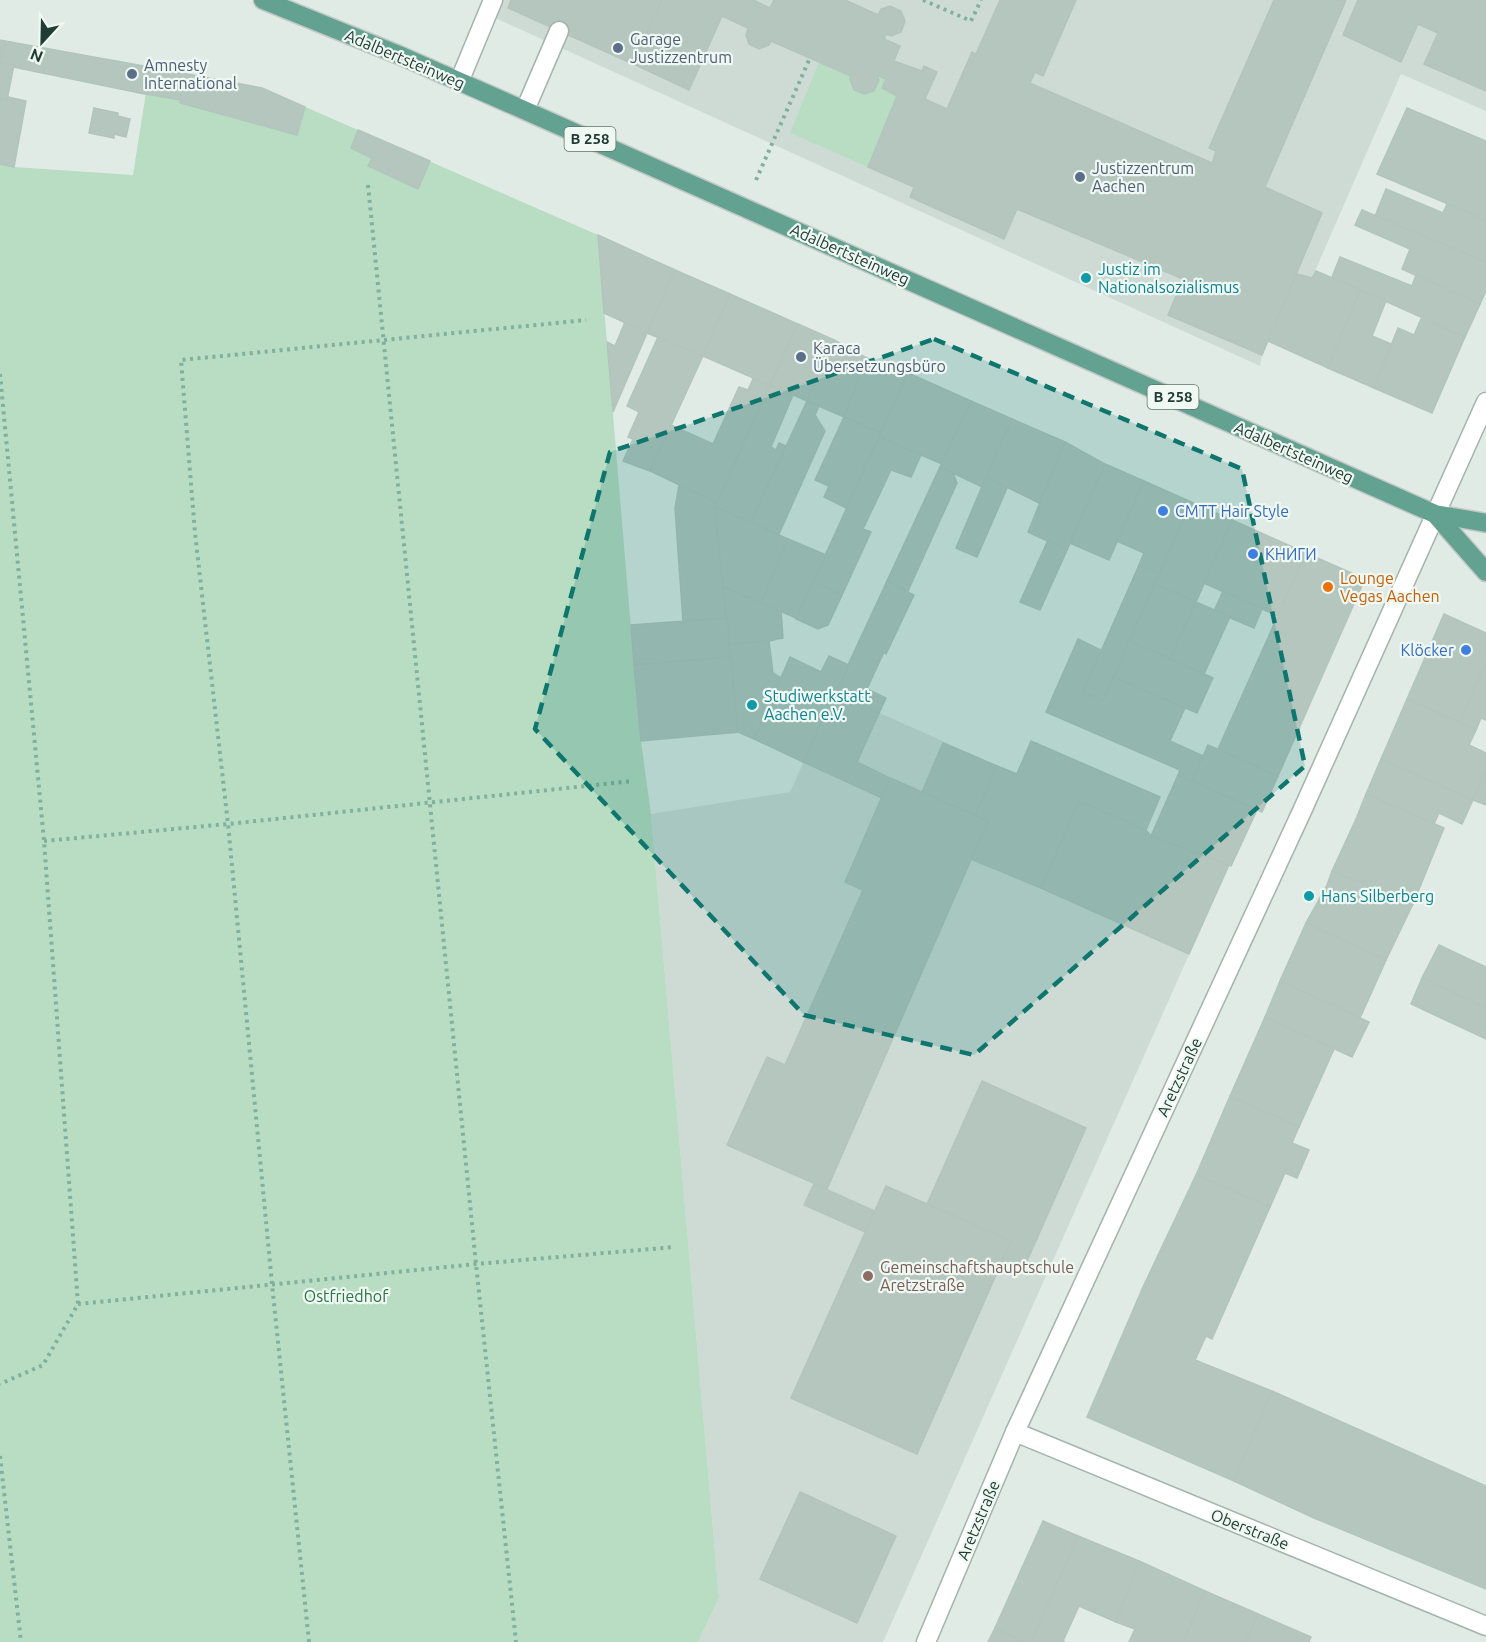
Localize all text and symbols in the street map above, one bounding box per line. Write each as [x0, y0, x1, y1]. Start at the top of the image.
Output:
north arrow [12, 12, 72, 72]
street label: Adalbertsteinweg [342, 26, 468, 92]
place label: Garage Justizzentrum [630, 30, 732, 66]
marker: Garage Justizzentrum [611, 41, 625, 55]
text: N [27, 45, 45, 66]
place label: Amnesty International [144, 56, 237, 92]
marker: Amnesty International [125, 67, 139, 81]
road number: B 258 [564, 127, 616, 151]
place label: Justizzentrum Aachen [1092, 159, 1194, 195]
marker: Justizzentrum Aachen [1073, 170, 1087, 184]
street label: Adalbertsteinweg [788, 220, 912, 288]
place label: Justiz im Nationalsozialismus [1098, 260, 1239, 296]
marker: Justiz im Nationalsozialismus [1079, 271, 1093, 285]
place label: Karaca Übersetzungsbüro [813, 339, 946, 375]
marker: Karaca Übersetzungsbüro [794, 350, 808, 364]
road number: B 258 [1148, 385, 1198, 409]
street label: Adalbertsteinweg [1232, 418, 1356, 486]
place label: CMTT Hair Style [1175, 502, 1289, 520]
marker: CMTT Hair Style [1156, 504, 1170, 518]
place label: КНИГИ [1265, 545, 1317, 563]
marker: КНИГИ [1246, 547, 1260, 561]
place label: Lounge Vegas Aachen [1340, 569, 1440, 605]
marker: Lounge Vegas Aachen [1321, 580, 1335, 594]
place label: Klöcker [1401, 641, 1454, 659]
marker: Klöcker [1459, 643, 1473, 657]
place label: Studiwerkstatt Aachen e.V. [764, 687, 871, 723]
marker: Studiwerkstatt Aachen e.V. [745, 698, 759, 712]
place label: Hans Silberberg [1321, 887, 1434, 905]
marker: Hans Silberberg [1302, 889, 1316, 903]
street label: Aretzstraße [1153, 1035, 1205, 1119]
place label: Gemeinschaftshauptschule Aretzstraße [880, 1258, 1074, 1294]
marker: Gemeinschaftshauptschule Aretzstraße [861, 1269, 875, 1283]
park label: Ostfriedhof [304, 1287, 389, 1305]
street label: Aretzstraße [953, 1477, 1003, 1563]
street label: Oberstraße [1208, 1505, 1292, 1553]

